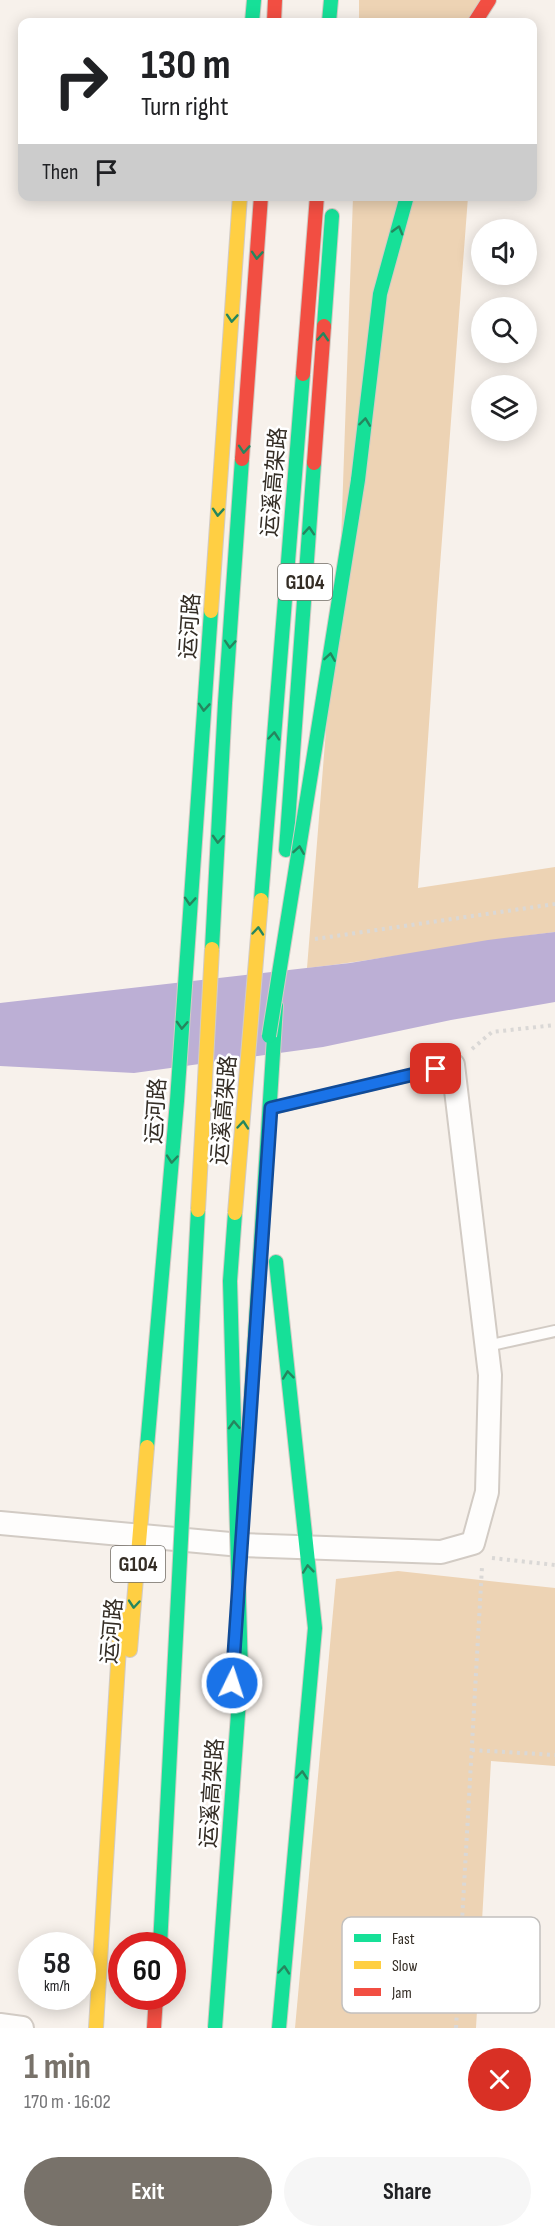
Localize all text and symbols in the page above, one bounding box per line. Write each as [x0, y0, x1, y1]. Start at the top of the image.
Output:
text: 130 m [141, 40, 231, 91]
icon: right [42, 42, 120, 120]
text: Turn right [141, 91, 228, 123]
icon: arrive [90, 156, 123, 189]
text: Then [42, 159, 78, 186]
map controls [471, 219, 537, 441]
button: sound [471, 219, 537, 285]
one-way arrow [390, 225, 403, 235]
one-way arrow [251, 250, 264, 259]
button: search [471, 297, 537, 363]
one-way arrow [225, 313, 238, 322]
one-way arrow [316, 332, 329, 341]
button: layers [471, 375, 537, 441]
one-way arrow [358, 417, 371, 427]
street label: 运溪高架路 [256, 426, 293, 538]
one-way arrow [237, 445, 250, 454]
one-way arrow [211, 508, 224, 517]
one-way arrow [302, 527, 315, 536]
road number: G104 [278, 564, 332, 600]
street label: 运河路 [175, 592, 206, 660]
one-way arrow [223, 639, 236, 648]
one-way arrow [323, 653, 335, 662]
one-way arrow [198, 702, 211, 711]
one-way arrow [267, 732, 280, 741]
one-way arrow [212, 834, 225, 843]
one-way arrow [292, 845, 305, 855]
one-way arrow [184, 897, 197, 906]
one-way arrow [251, 926, 264, 935]
one-way arrow [176, 1020, 189, 1030]
pin [410, 1043, 461, 1094]
icon: arrive [419, 1052, 452, 1085]
street label: 运溪高架路 [206, 1054, 243, 1166]
street label: 运河路 [141, 1077, 172, 1145]
one-way arrow [236, 1121, 249, 1130]
one-way arrow [166, 1154, 179, 1163]
one-way arrow [282, 1371, 295, 1380]
one-way arrow [228, 1420, 241, 1429]
road number: G104 [111, 1546, 165, 1582]
one-way arrow [303, 1565, 315, 1574]
street label: 运河路 [96, 1597, 129, 1665]
one-way arrow [128, 1600, 141, 1609]
position arrow [200, 1651, 264, 1715]
street label: 运溪高架路 [195, 1737, 230, 1849]
one-way arrow [295, 1771, 308, 1780]
legend [342, 1917, 540, 2013]
text: Fast [392, 1930, 415, 1949]
speed limit sign: 60 [108, 1932, 186, 2010]
text: 58 [43, 1946, 71, 1982]
text: Slow [392, 1957, 417, 1976]
one-way arrow [277, 1965, 290, 1974]
text: km/h [44, 1977, 70, 1996]
text: Jam [391, 1984, 412, 2003]
text: 1 min [24, 2046, 91, 2089]
button: close [468, 2048, 531, 2111]
text: 170 m · 16:02 [24, 2090, 111, 2114]
button: Exit [24, 2157, 272, 2226]
button: Share [284, 2157, 531, 2226]

